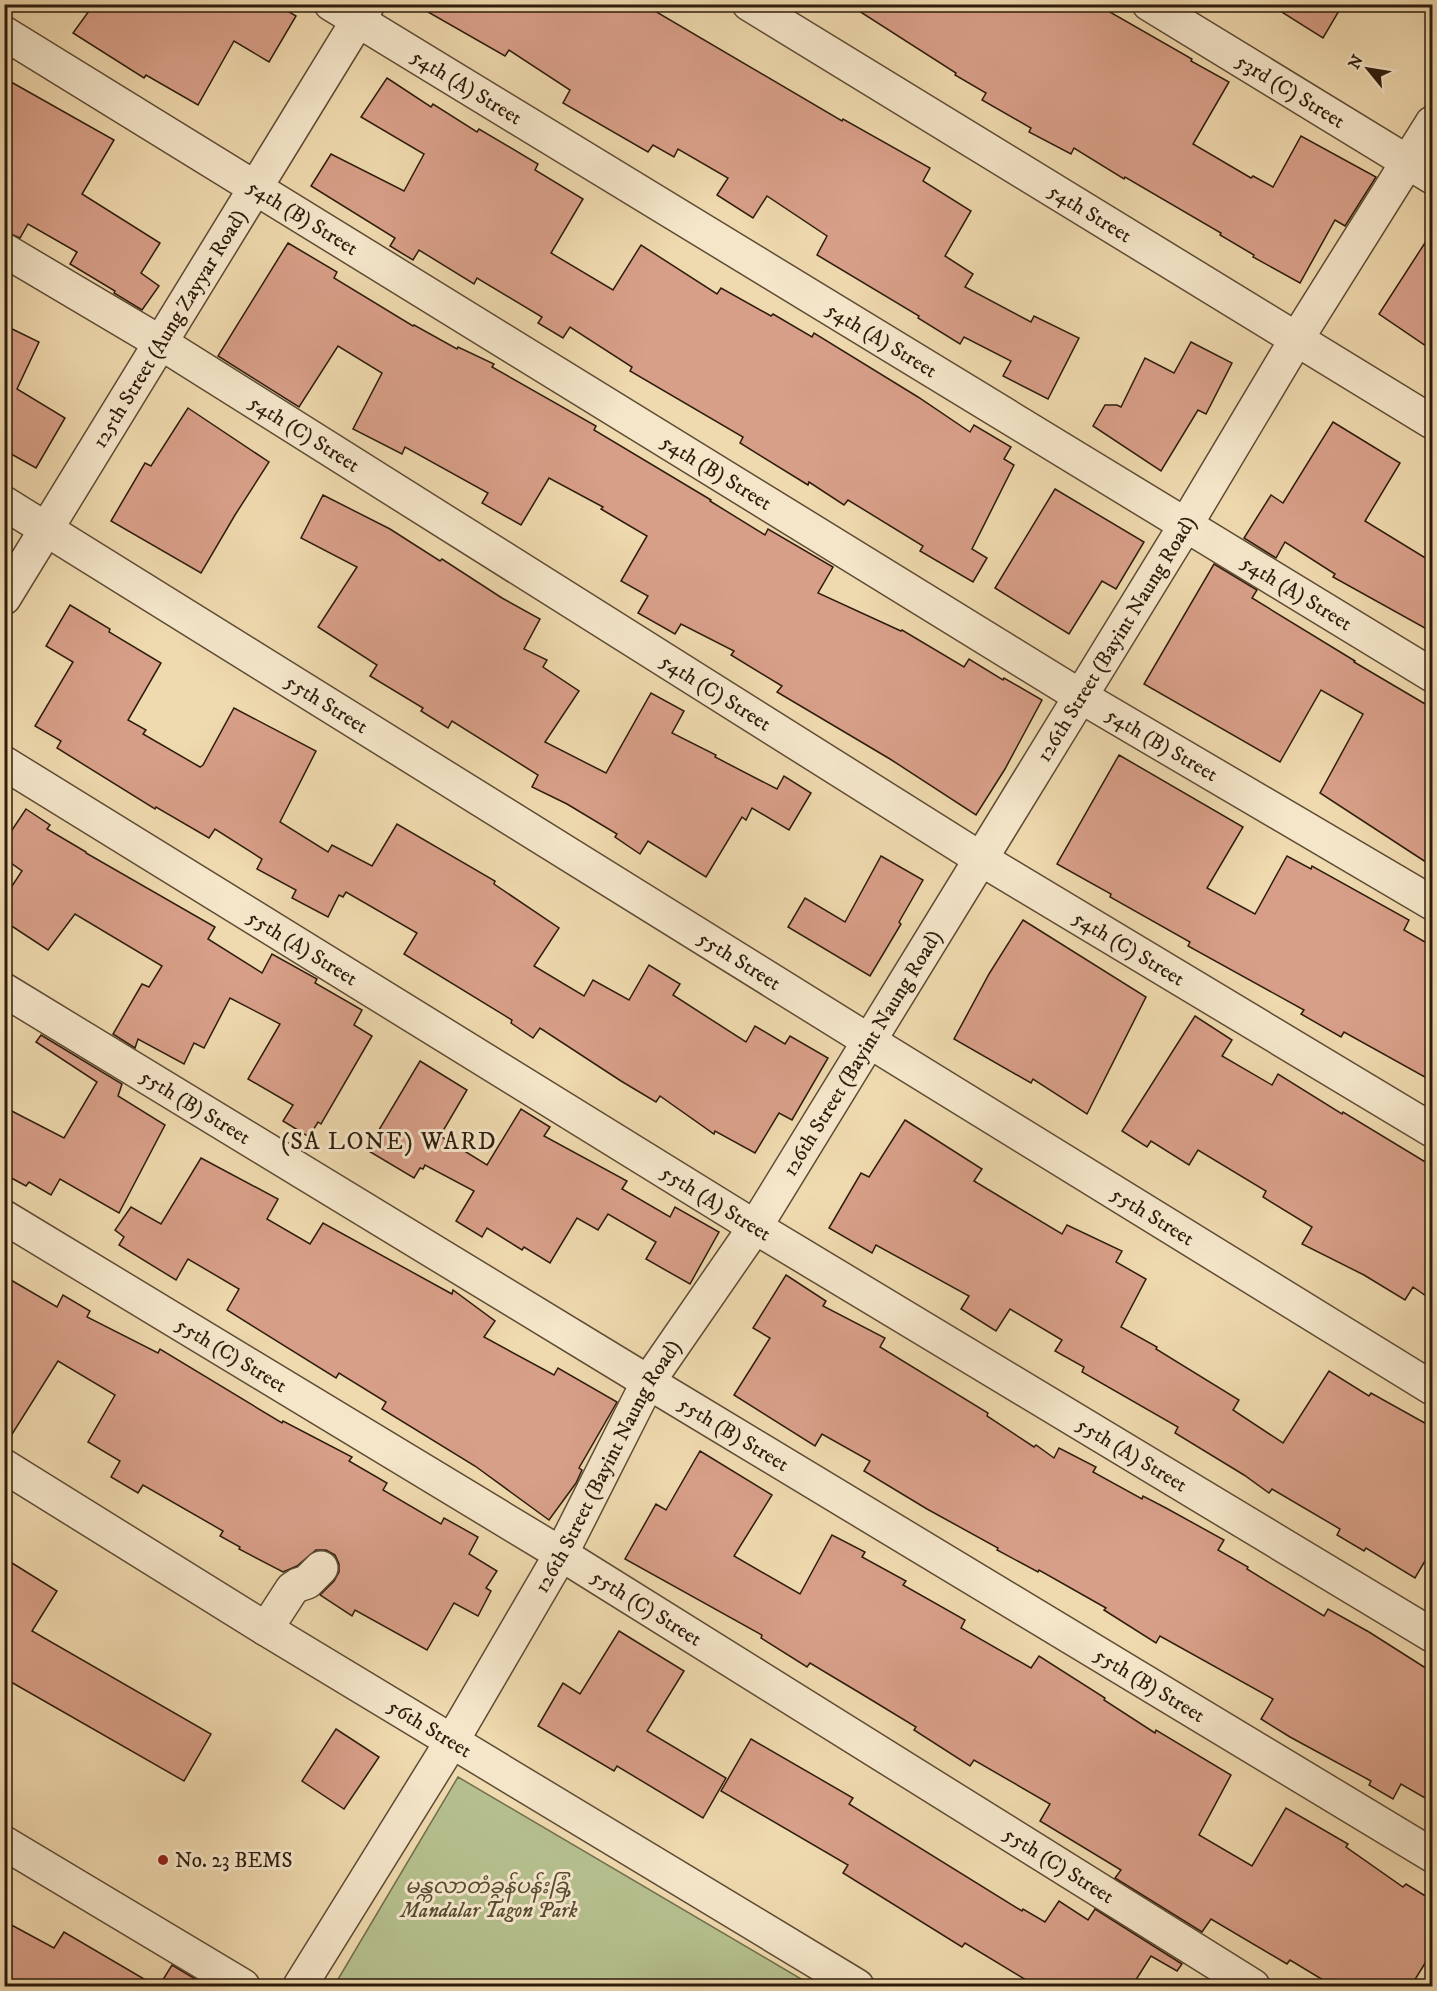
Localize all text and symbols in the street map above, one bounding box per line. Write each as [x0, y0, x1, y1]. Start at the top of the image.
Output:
north arrow [1338, 39, 1398, 99]
street label: 54th (A) Street [406, 44, 527, 131]
street label: 53rd (C) Street [1231, 48, 1350, 135]
text: N [1344, 51, 1368, 73]
street label: 54th (B) Street [242, 174, 363, 262]
street label: 54th Street [1043, 178, 1137, 249]
street label: 125th Street (Aung Zayyar Road) [87, 205, 253, 453]
street label: 54th (A) Street [821, 297, 942, 384]
street label: 54th (C) Street [244, 390, 364, 479]
street label: 54th (B) Street [656, 429, 776, 517]
street label: 126th Street (Bayint Naung Road) [1031, 511, 1202, 767]
street label: 54th (A) Street [1236, 550, 1357, 637]
street label: 54th (C) Street [655, 648, 776, 738]
street label: 55th Street [280, 669, 373, 740]
street label: 54th (B) Street [1101, 702, 1222, 788]
street label: 55th (A) Street [242, 904, 362, 992]
street label: 54th (C) Street [1068, 905, 1189, 992]
street label: 55th Street [693, 926, 785, 997]
street label: 126th Street (Bayint Naung Road) [777, 926, 948, 1181]
street label: 55th (B) Street [135, 1064, 255, 1151]
district label: (SA LONE) WARD [281, 1127, 497, 1157]
street label: 55th (A) Street [656, 1160, 776, 1248]
street label: 55th Street [1106, 1181, 1199, 1252]
street label: 55th (C) Street [171, 1312, 292, 1399]
street label: 126th Street (Bayint Naung Road) [529, 1335, 687, 1598]
street label: 55th (B) Street [673, 1391, 794, 1478]
street label: 55th (A) Street [1071, 1412, 1192, 1499]
street label: 55th (C) Street [586, 1564, 706, 1653]
street label: 55th (B) Street [1089, 1642, 1210, 1729]
street label: 56th Street [383, 1694, 476, 1764]
street label: 55th (C) Street [998, 1821, 1119, 1910]
place label: No. 23 BEMS [175, 1848, 293, 1874]
marker: No. 23 BEMS [156, 1853, 170, 1867]
park label: မန္တလာတံခွန်ပန်းခြံ, Mandalar Tagon Park [399, 1871, 578, 1924]

